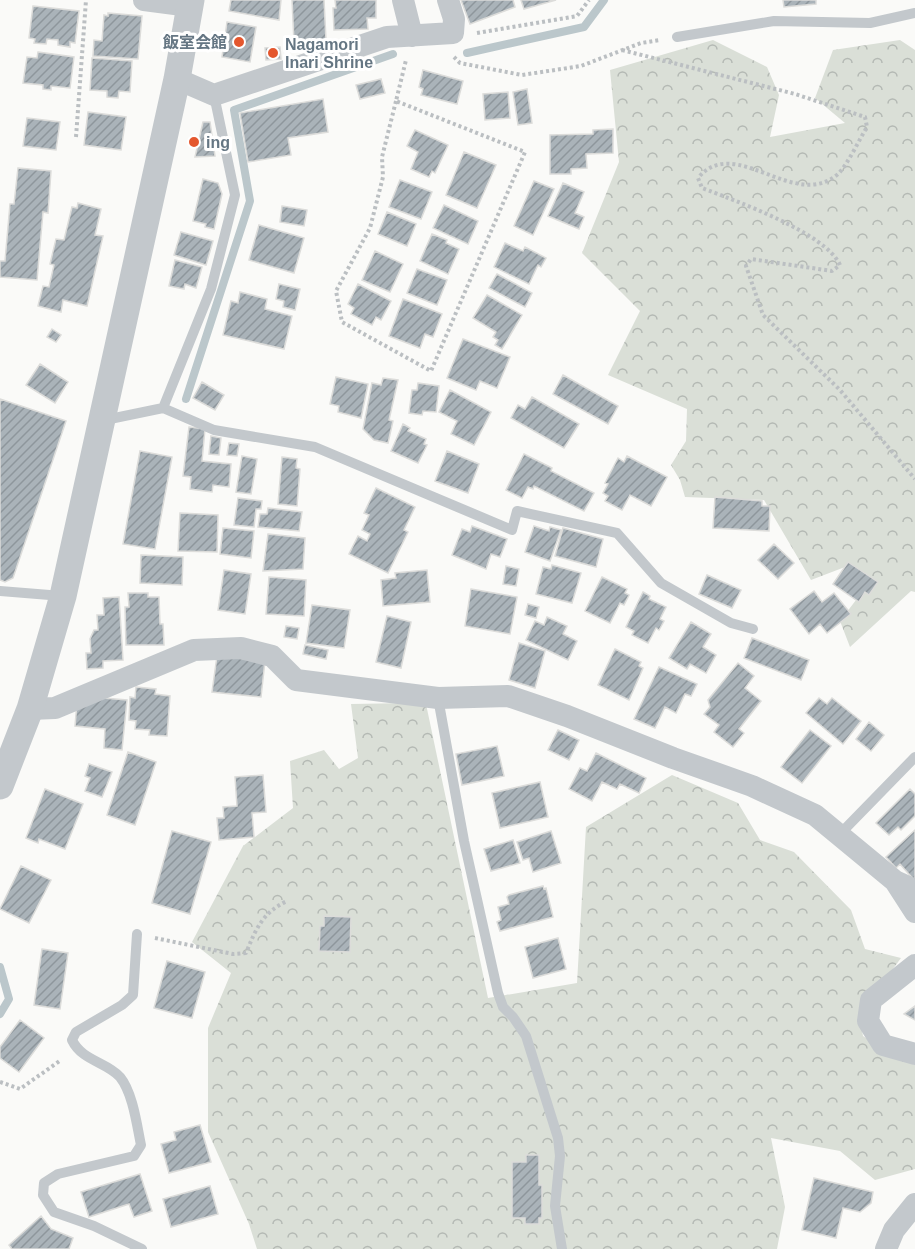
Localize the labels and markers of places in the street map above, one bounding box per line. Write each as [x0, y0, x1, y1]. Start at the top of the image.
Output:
place label: 飯室会館 [162, 34, 227, 51]
marker: 飯室会館 [232, 35, 246, 49]
place label: Nagamori Inari Shrine [285, 36, 373, 71]
marker: Nagamori Inari Shrine [266, 46, 280, 60]
place label: ing [206, 134, 230, 151]
marker: ing [187, 135, 201, 149]

